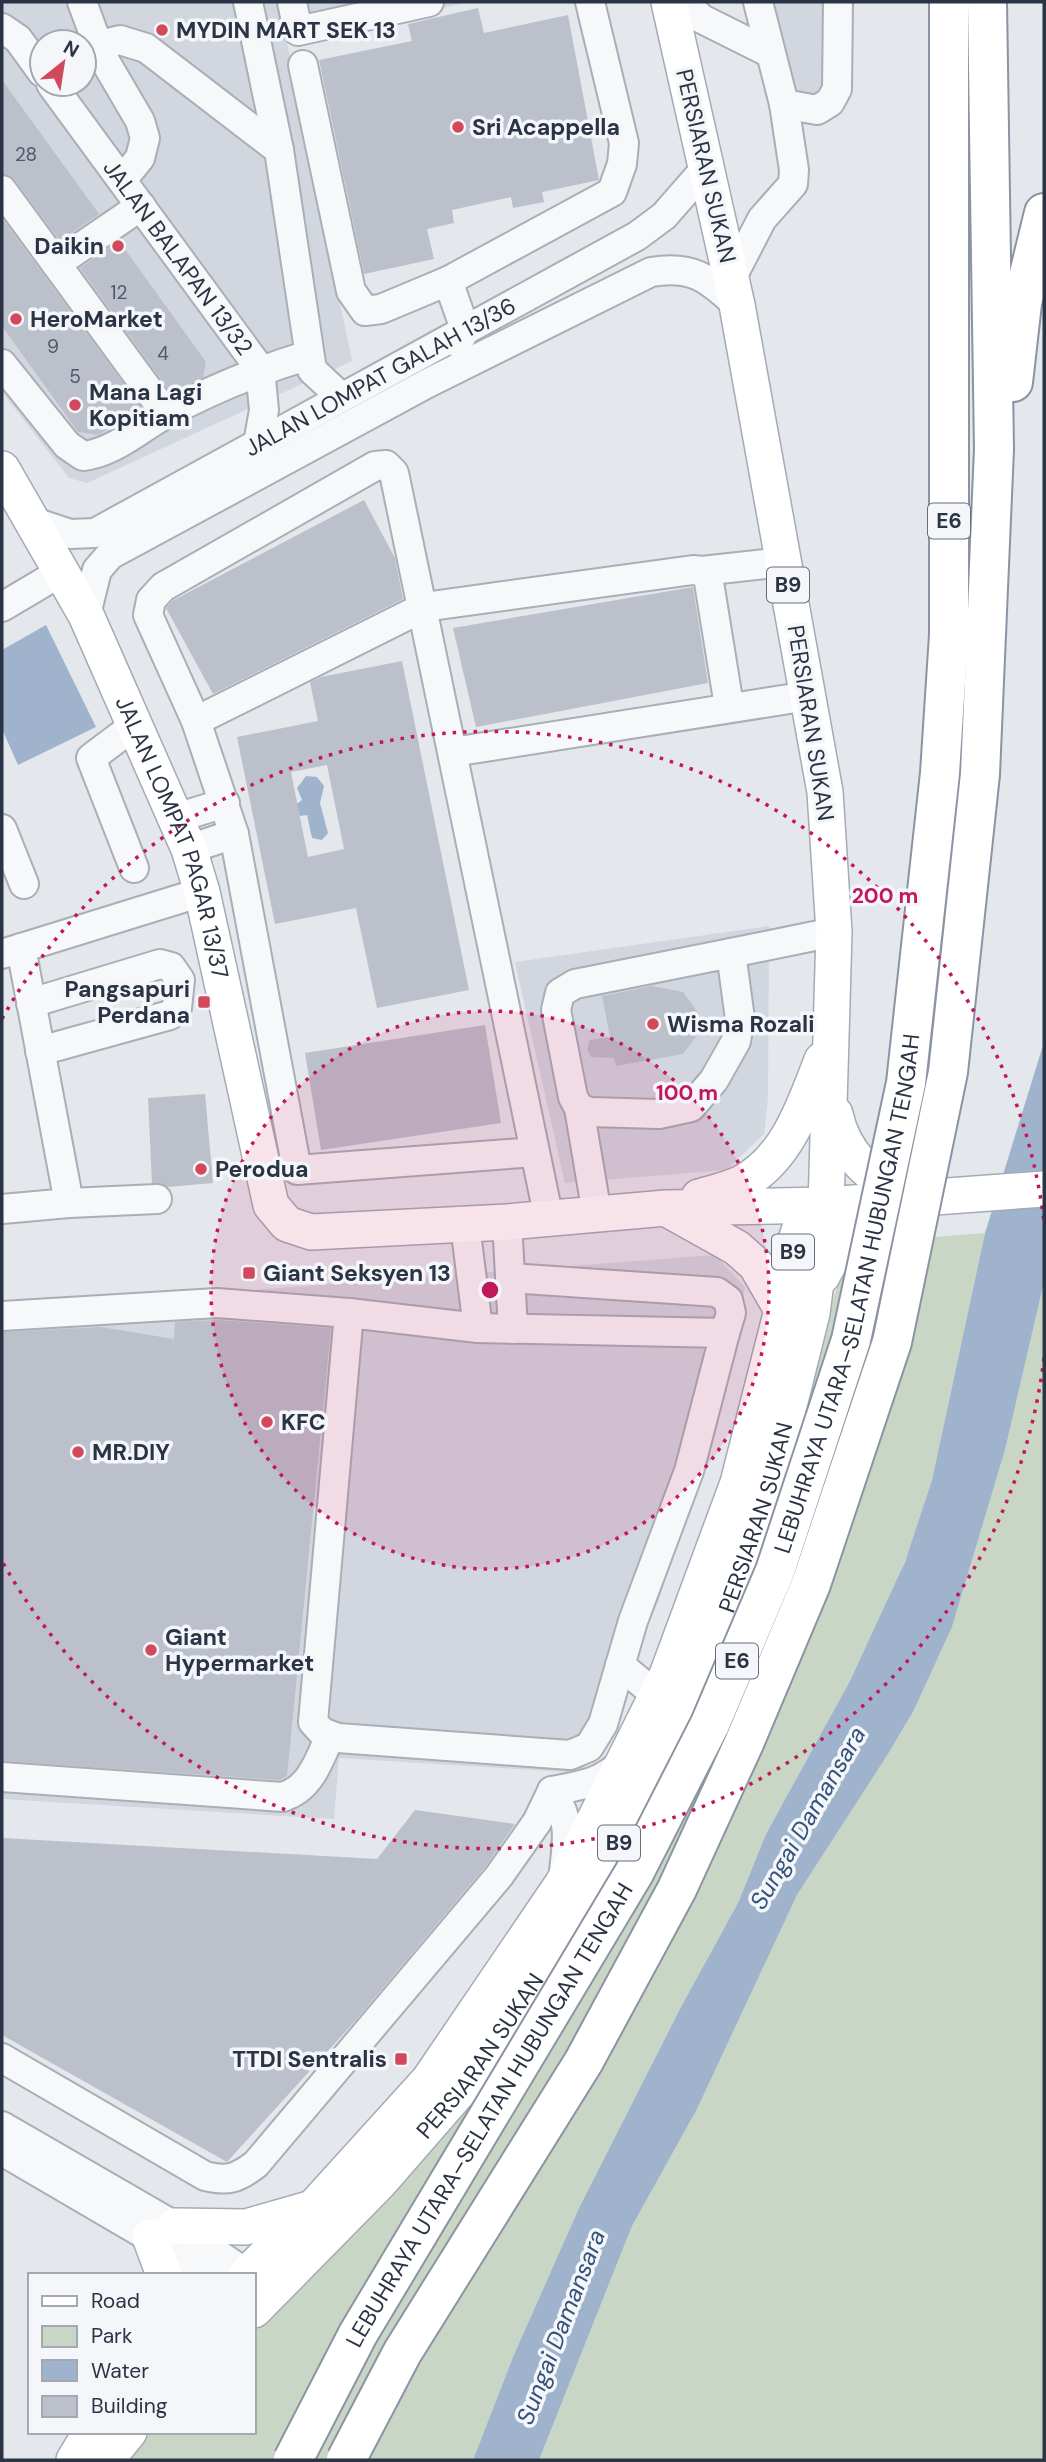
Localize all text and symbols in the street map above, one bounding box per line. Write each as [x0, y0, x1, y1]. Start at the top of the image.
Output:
place label: MYDIN MART SEK 13 [176, 15, 396, 45]
marker: MYDIN MART SEK 13 [154, 22, 170, 38]
north arrow [28, 28, 98, 98]
text: N [59, 34, 84, 63]
street label: PERSIARAN SUKAN [669, 66, 743, 266]
place label: Sri Acappella [472, 112, 620, 142]
marker: Sri Acappella [450, 119, 466, 135]
house number: 28 [15, 142, 37, 167]
street label: JALAN BALAPAN 13/32 [97, 154, 260, 361]
place label: Daikin [34, 231, 104, 261]
marker: Daikin [110, 238, 126, 254]
house number: 12 [111, 280, 127, 305]
street label: JALAN LOMPAT GALAH 13/36 [239, 290, 521, 463]
place label: HeroMarket [30, 304, 163, 334]
marker: HeroMarket [8, 311, 24, 327]
house number: 9 [47, 334, 59, 359]
house number: 4 [157, 341, 169, 366]
house number: 5 [69, 364, 81, 389]
place label: Mana Lagi Kopitiam [89, 377, 202, 433]
marker: Mana Lagi Kopitiam [67, 397, 83, 413]
road number: E6 [928, 504, 970, 538]
road number: B9 [767, 568, 809, 602]
street label: PERSIARAN SUKAN [781, 623, 841, 823]
street label: JALAN LOMPAT PAGAR 13/37 [109, 692, 236, 981]
text: 200 m [852, 882, 918, 910]
place label: Pangsapuri Perdana [65, 974, 190, 1030]
marker: Pangsapuri Perdana [196, 994, 212, 1010]
place label: Wisma Rozali [667, 1009, 815, 1039]
marker: Wisma Rozali [645, 1016, 661, 1032]
street label: LEBUHRAYA UTARA–SELATAN HUBUNGAN TENGAH [767, 1032, 926, 1557]
text: 100 m [656, 1079, 718, 1107]
place label: Perodua [215, 1154, 308, 1184]
marker: Perodua [193, 1161, 209, 1177]
road number: B9 [772, 1234, 814, 1270]
place label: Giant Seksyen 13 [263, 1258, 451, 1288]
marker: Giant Seksyen 13 [241, 1265, 257, 1281]
centre of rings [478, 1278, 502, 1302]
place label: KFC [281, 1407, 326, 1437]
marker: KFC [259, 1414, 275, 1430]
street label: PERSIARAN SUKAN [712, 1419, 799, 1616]
place label: MR.DIY [92, 1437, 170, 1467]
marker: MR.DIY [70, 1444, 86, 1460]
place label: Giant Hypermarket [165, 1622, 314, 1678]
marker: Giant Hypermarket [143, 1642, 159, 1658]
road number: E6 [716, 1644, 758, 1678]
water label: Sungai Damansara [743, 1721, 873, 1915]
road number: B9 [598, 1826, 640, 1860]
street label: LEBUHRAYA UTARA–SELATAN HUBUNGAN TENGAH [339, 1877, 640, 2352]
street label: PERSIARAN SUKAN [410, 1967, 550, 2145]
place label: TTDI Sentralis [232, 2044, 387, 2074]
marker: TTDI Sentralis [393, 2051, 409, 2067]
water label: Sungai Damansara [509, 2225, 612, 2429]
legend [28, 2273, 256, 2434]
text: Road [91, 2287, 140, 2315]
text: Park [91, 2322, 133, 2350]
text: Water [91, 2357, 149, 2385]
text: Building [91, 2392, 168, 2420]

